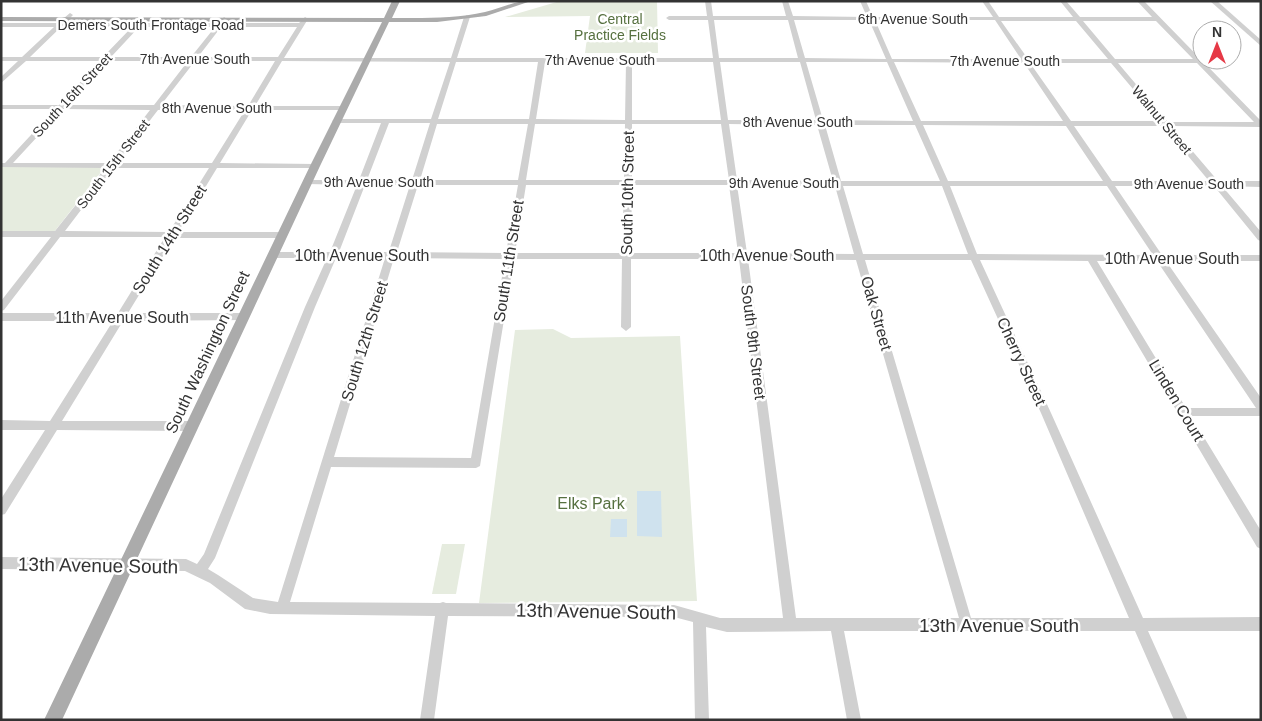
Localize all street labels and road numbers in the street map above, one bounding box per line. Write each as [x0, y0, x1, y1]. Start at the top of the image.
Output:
street label: 6th Avenue South [858, 11, 968, 27]
street label: Demers South Frontage Road [58, 17, 244, 33]
street label: South 16th Street [29, 50, 115, 140]
street label: 7th Avenue South [140, 51, 250, 67]
street label: 7th Avenue South [545, 52, 655, 68]
street label: 7th Avenue South [950, 53, 1060, 69]
street label: Walnut Street [1129, 83, 1195, 158]
street label: 8th Avenue South [162, 100, 272, 116]
street label: 8th Avenue South [743, 114, 853, 130]
street label: South 15th Street [73, 116, 153, 212]
street label: South 10th Street [618, 130, 637, 255]
street label: 9th Avenue South [324, 174, 434, 190]
street label: 9th Avenue South [729, 175, 839, 191]
street label: 9th Avenue South [1134, 176, 1244, 192]
street label: South 14th Street [129, 181, 210, 297]
street label: South 11th Street [490, 198, 527, 323]
street label: 10th Avenue South [295, 247, 429, 264]
street label: 10th Avenue South [700, 247, 834, 264]
street label: 10th Avenue South [1105, 250, 1239, 267]
street label: South Washington Street [162, 268, 253, 436]
street label: Oak Street [858, 274, 895, 353]
street label: South 12th Street [338, 279, 391, 403]
street label: South 9th Street [738, 284, 769, 401]
street label: 11th Avenue South [55, 309, 189, 326]
street label: Cherry Street [994, 315, 1050, 408]
street label: Linden Court [1146, 357, 1208, 444]
street label: 13th Avenue South [18, 554, 178, 577]
street label: 13th Avenue South [516, 600, 676, 623]
street label: 13th Avenue South [919, 615, 1079, 636]

